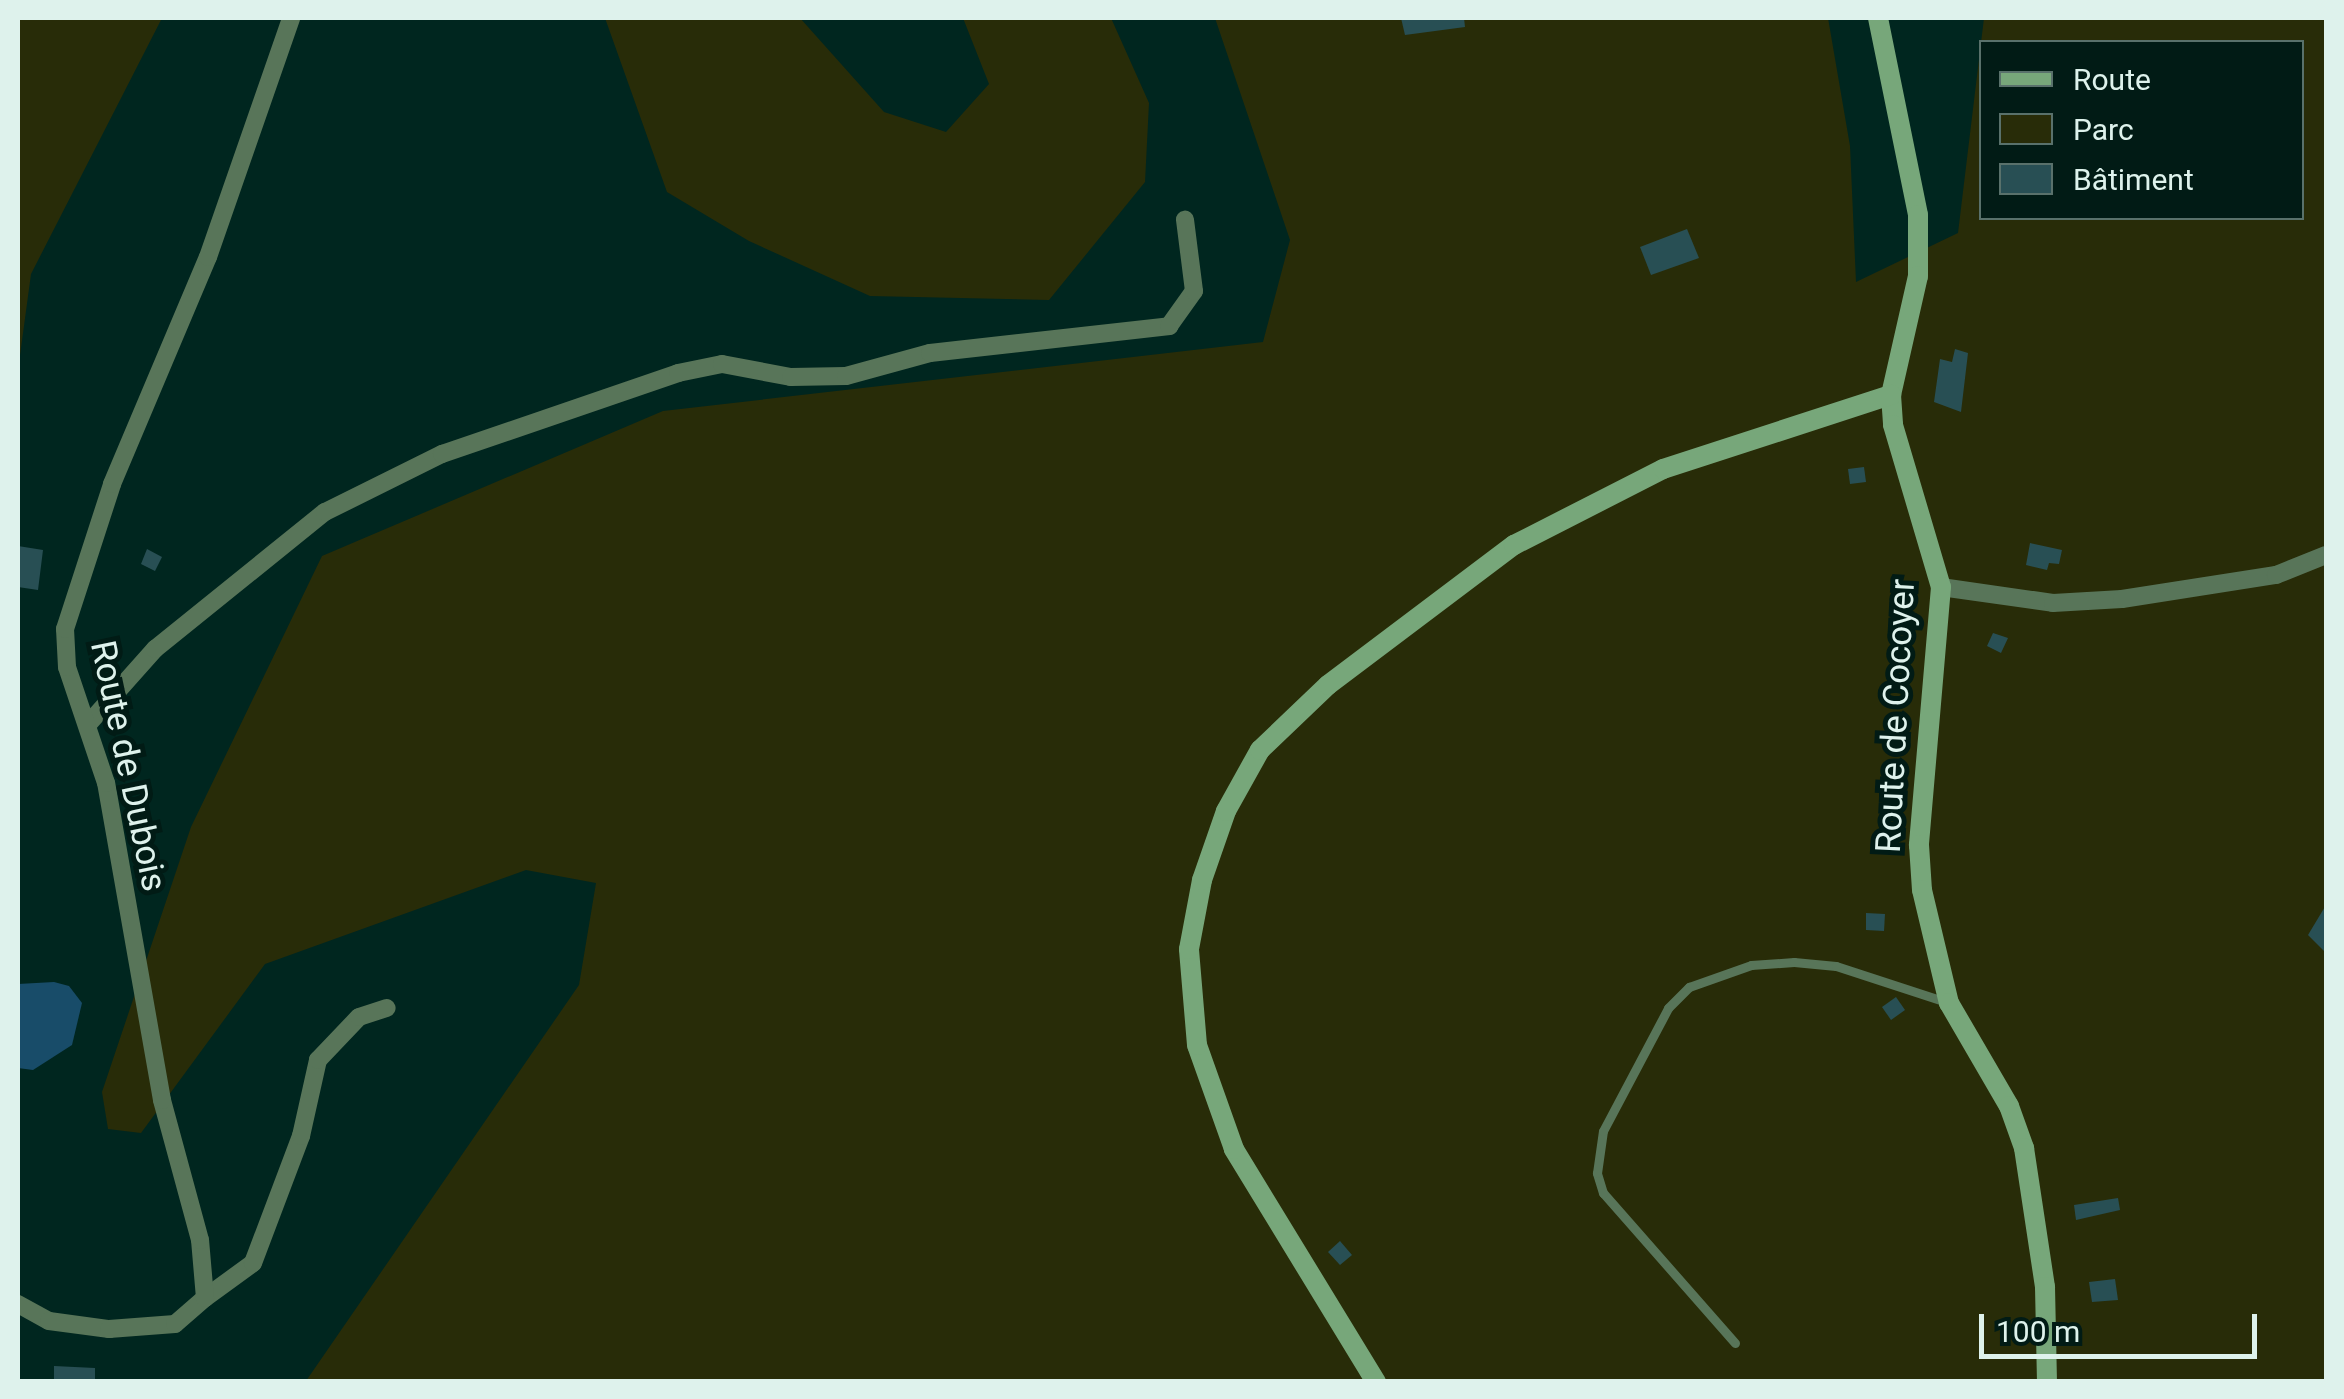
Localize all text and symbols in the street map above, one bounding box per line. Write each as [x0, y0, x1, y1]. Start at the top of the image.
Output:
legend [1979, 40, 2304, 220]
text: Route [2073, 62, 2151, 97]
text: Parc [2073, 112, 2134, 147]
text: Bâtiment [2073, 162, 2194, 197]
street label: Route de Cocoyer [1868, 578, 1924, 854]
street label: Route de Dubois [81, 637, 175, 895]
scale bar [1984, 1294, 2262, 1356]
text: 100 m [1996, 1314, 2080, 1349]

